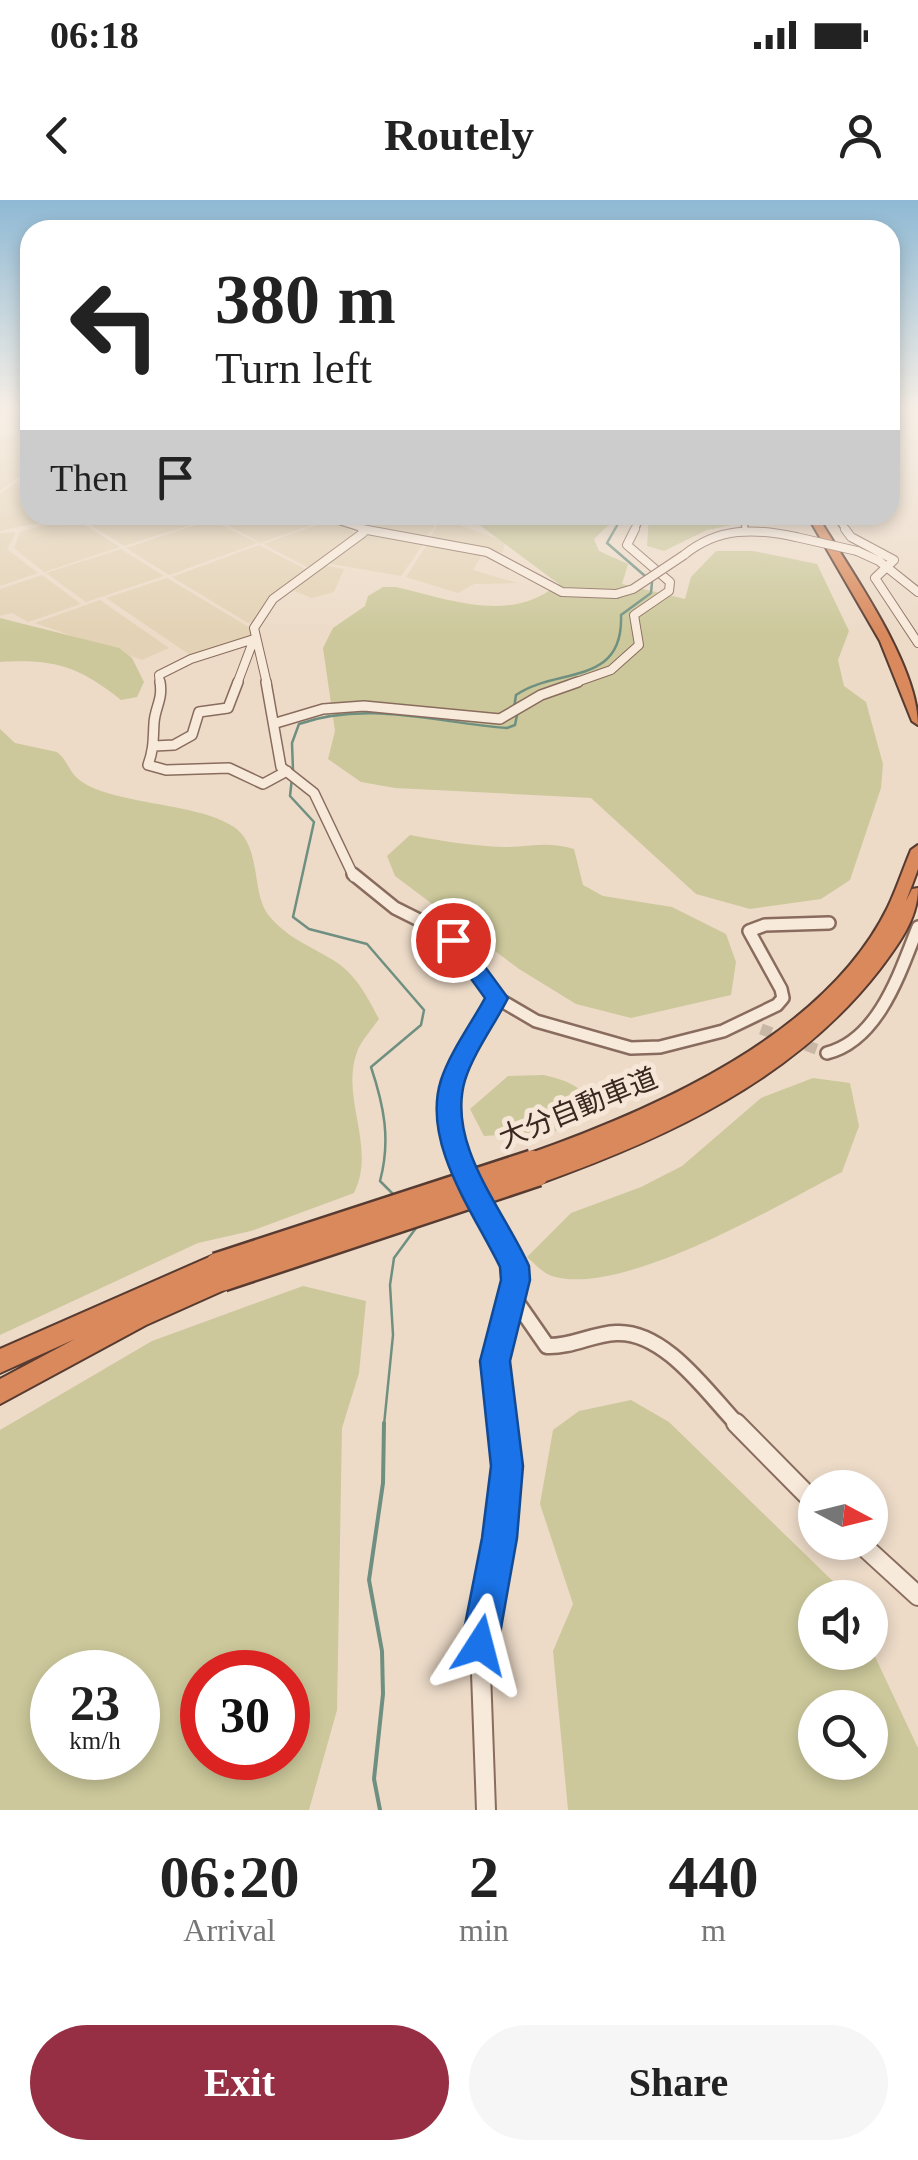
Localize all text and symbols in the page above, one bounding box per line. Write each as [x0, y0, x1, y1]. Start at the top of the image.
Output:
text: 06:18 [50, 14, 139, 56]
icon: back [30, 108, 85, 163]
icon: person [833, 108, 888, 163]
text: Routely [384, 110, 534, 160]
icon: left [50, 260, 180, 390]
text: 380 m [215, 261, 396, 338]
text: Turn left [215, 343, 372, 393]
icon: arrive [148, 450, 203, 505]
text: Then [50, 457, 128, 499]
pin [411, 898, 496, 983]
icon: arrive [426, 913, 481, 968]
street label: 大分自動車道 [494, 1062, 662, 1154]
north arrow [798, 1470, 888, 1560]
map controls [798, 1470, 888, 1780]
button: sound [798, 1580, 888, 1670]
position arrow [428, 1593, 532, 1697]
speed limit sign: 30 [180, 1650, 310, 1780]
text: 23 [70, 1675, 120, 1731]
button: search [798, 1690, 888, 1780]
text: km/h [69, 1727, 121, 1754]
text: 06:20 [160, 1844, 300, 1910]
text: 2 [469, 1844, 499, 1910]
text: 440 [668, 1844, 758, 1910]
text: Arrival [183, 1912, 276, 1948]
text: min [459, 1912, 509, 1948]
text: m [701, 1912, 726, 1948]
button: Exit [30, 2025, 449, 2140]
button: Share [469, 2025, 888, 2140]

